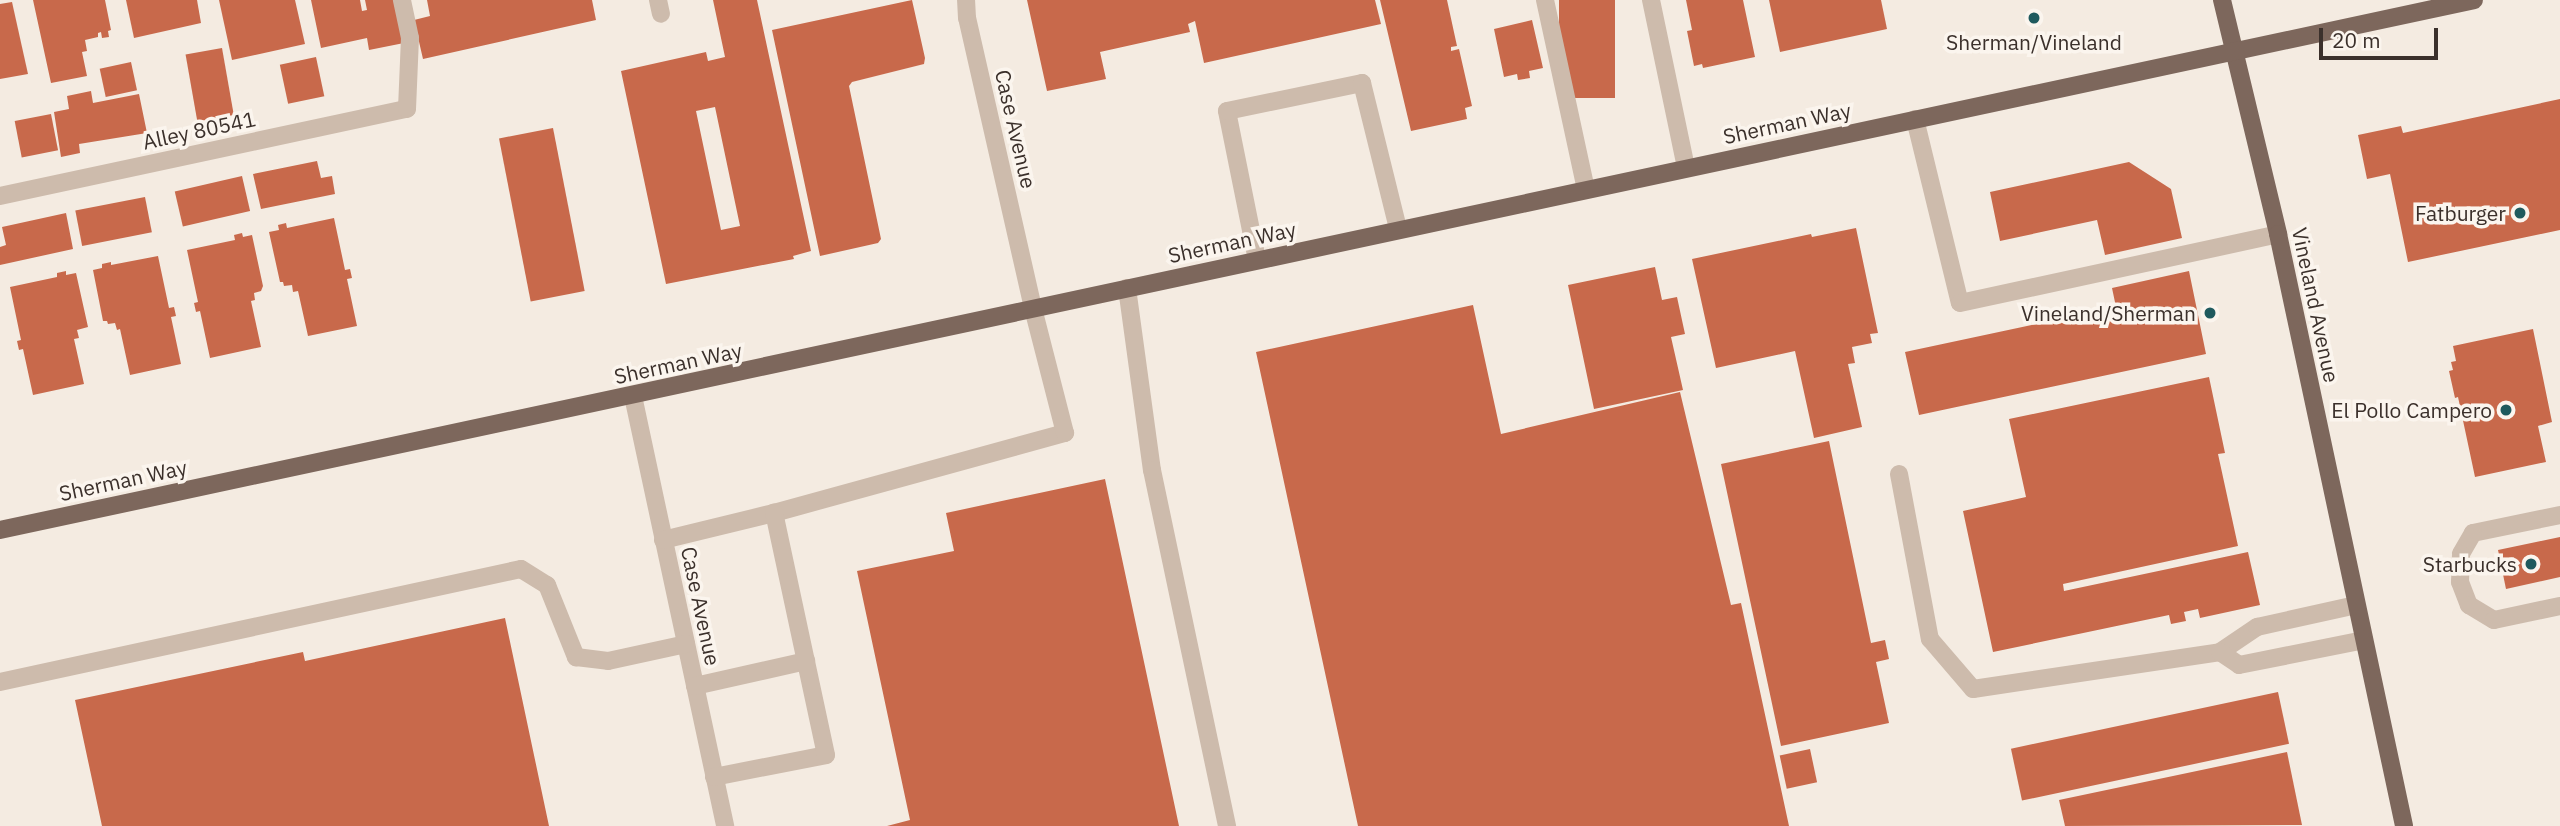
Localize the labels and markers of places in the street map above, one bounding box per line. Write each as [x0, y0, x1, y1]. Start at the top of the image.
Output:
marker: Sherman/Vineland [2026, 10, 2042, 26]
place label: Sherman/Vineland [1946, 29, 2122, 55]
place label: Fatburger [2415, 200, 2506, 226]
marker: Fatburger [2512, 205, 2528, 221]
place label: Vineland/Sherman [2021, 300, 2196, 326]
marker: Vineland/Sherman [2202, 305, 2218, 321]
place label: El Pollo Campero [2331, 397, 2492, 423]
marker: El Pollo Campero [2498, 402, 2514, 418]
place label: Starbucks [2423, 551, 2517, 577]
marker: Starbucks [2523, 556, 2539, 572]

